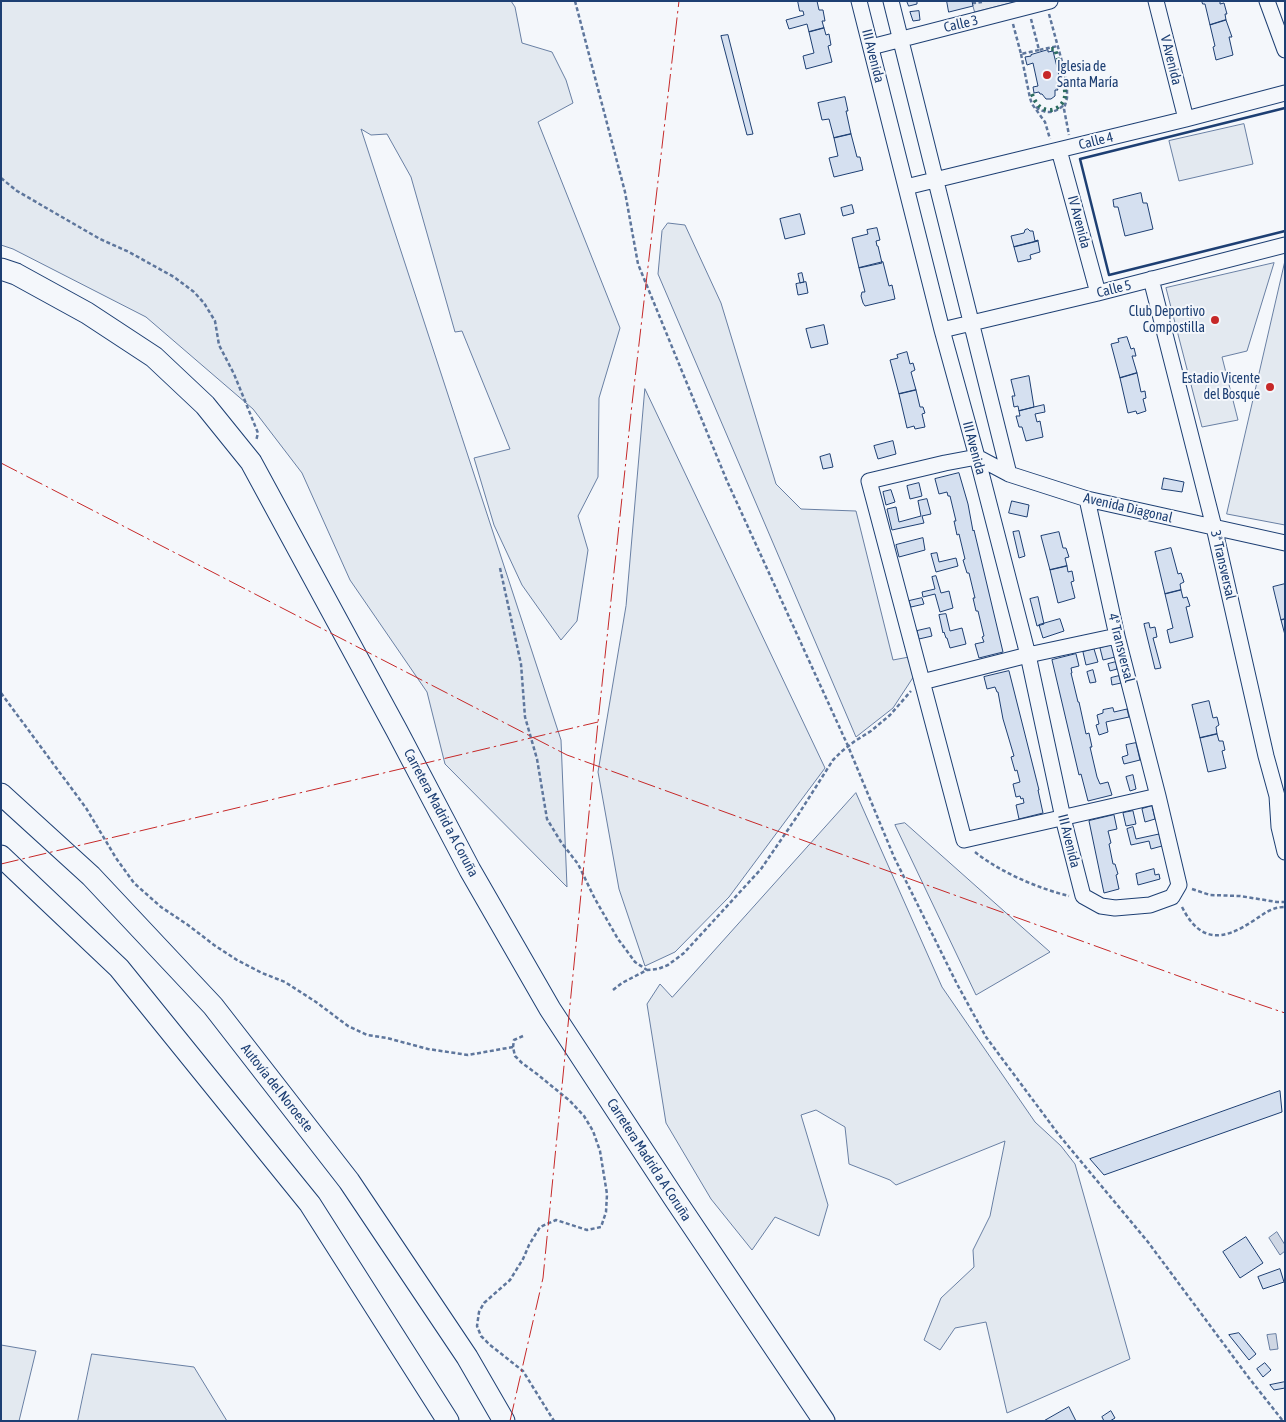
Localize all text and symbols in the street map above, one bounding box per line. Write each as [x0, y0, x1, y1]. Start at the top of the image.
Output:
street label: Calle 3 [942, 12, 980, 36]
street label: III Avenida [858, 27, 888, 85]
street label: V Avenida [1157, 33, 1185, 87]
place label: Iglesia de Santa María [1057, 59, 1118, 92]
marker: Iglesia de Santa María [1041, 69, 1053, 81]
street label: Calle 4 [1077, 129, 1115, 153]
street label: IV Avenida [1064, 194, 1094, 250]
street label: Calle 5 [1095, 277, 1133, 301]
place label: Club Deportivo Compostilla [1129, 304, 1205, 336]
marker: Club Deportivo Compostilla [1209, 314, 1221, 326]
place label: Estadio Vicente del Bosque [1182, 371, 1260, 404]
marker: Estadio Vicente del Bosque [1264, 381, 1276, 393]
street label: III Avenida [959, 419, 989, 477]
street label: Avenida Diagonal [1082, 490, 1174, 526]
street label: 3ª Transversal [1207, 529, 1239, 601]
street label: 4ª Transversal [1104, 612, 1138, 684]
street label: Carretera Madrid a A Coruña [400, 746, 482, 880]
street label: III Avenida [1054, 812, 1084, 870]
street label: Autovía del Noroeste [237, 1041, 317, 1135]
street label: Carretera Madrid a A Coruña [603, 1096, 695, 1224]

